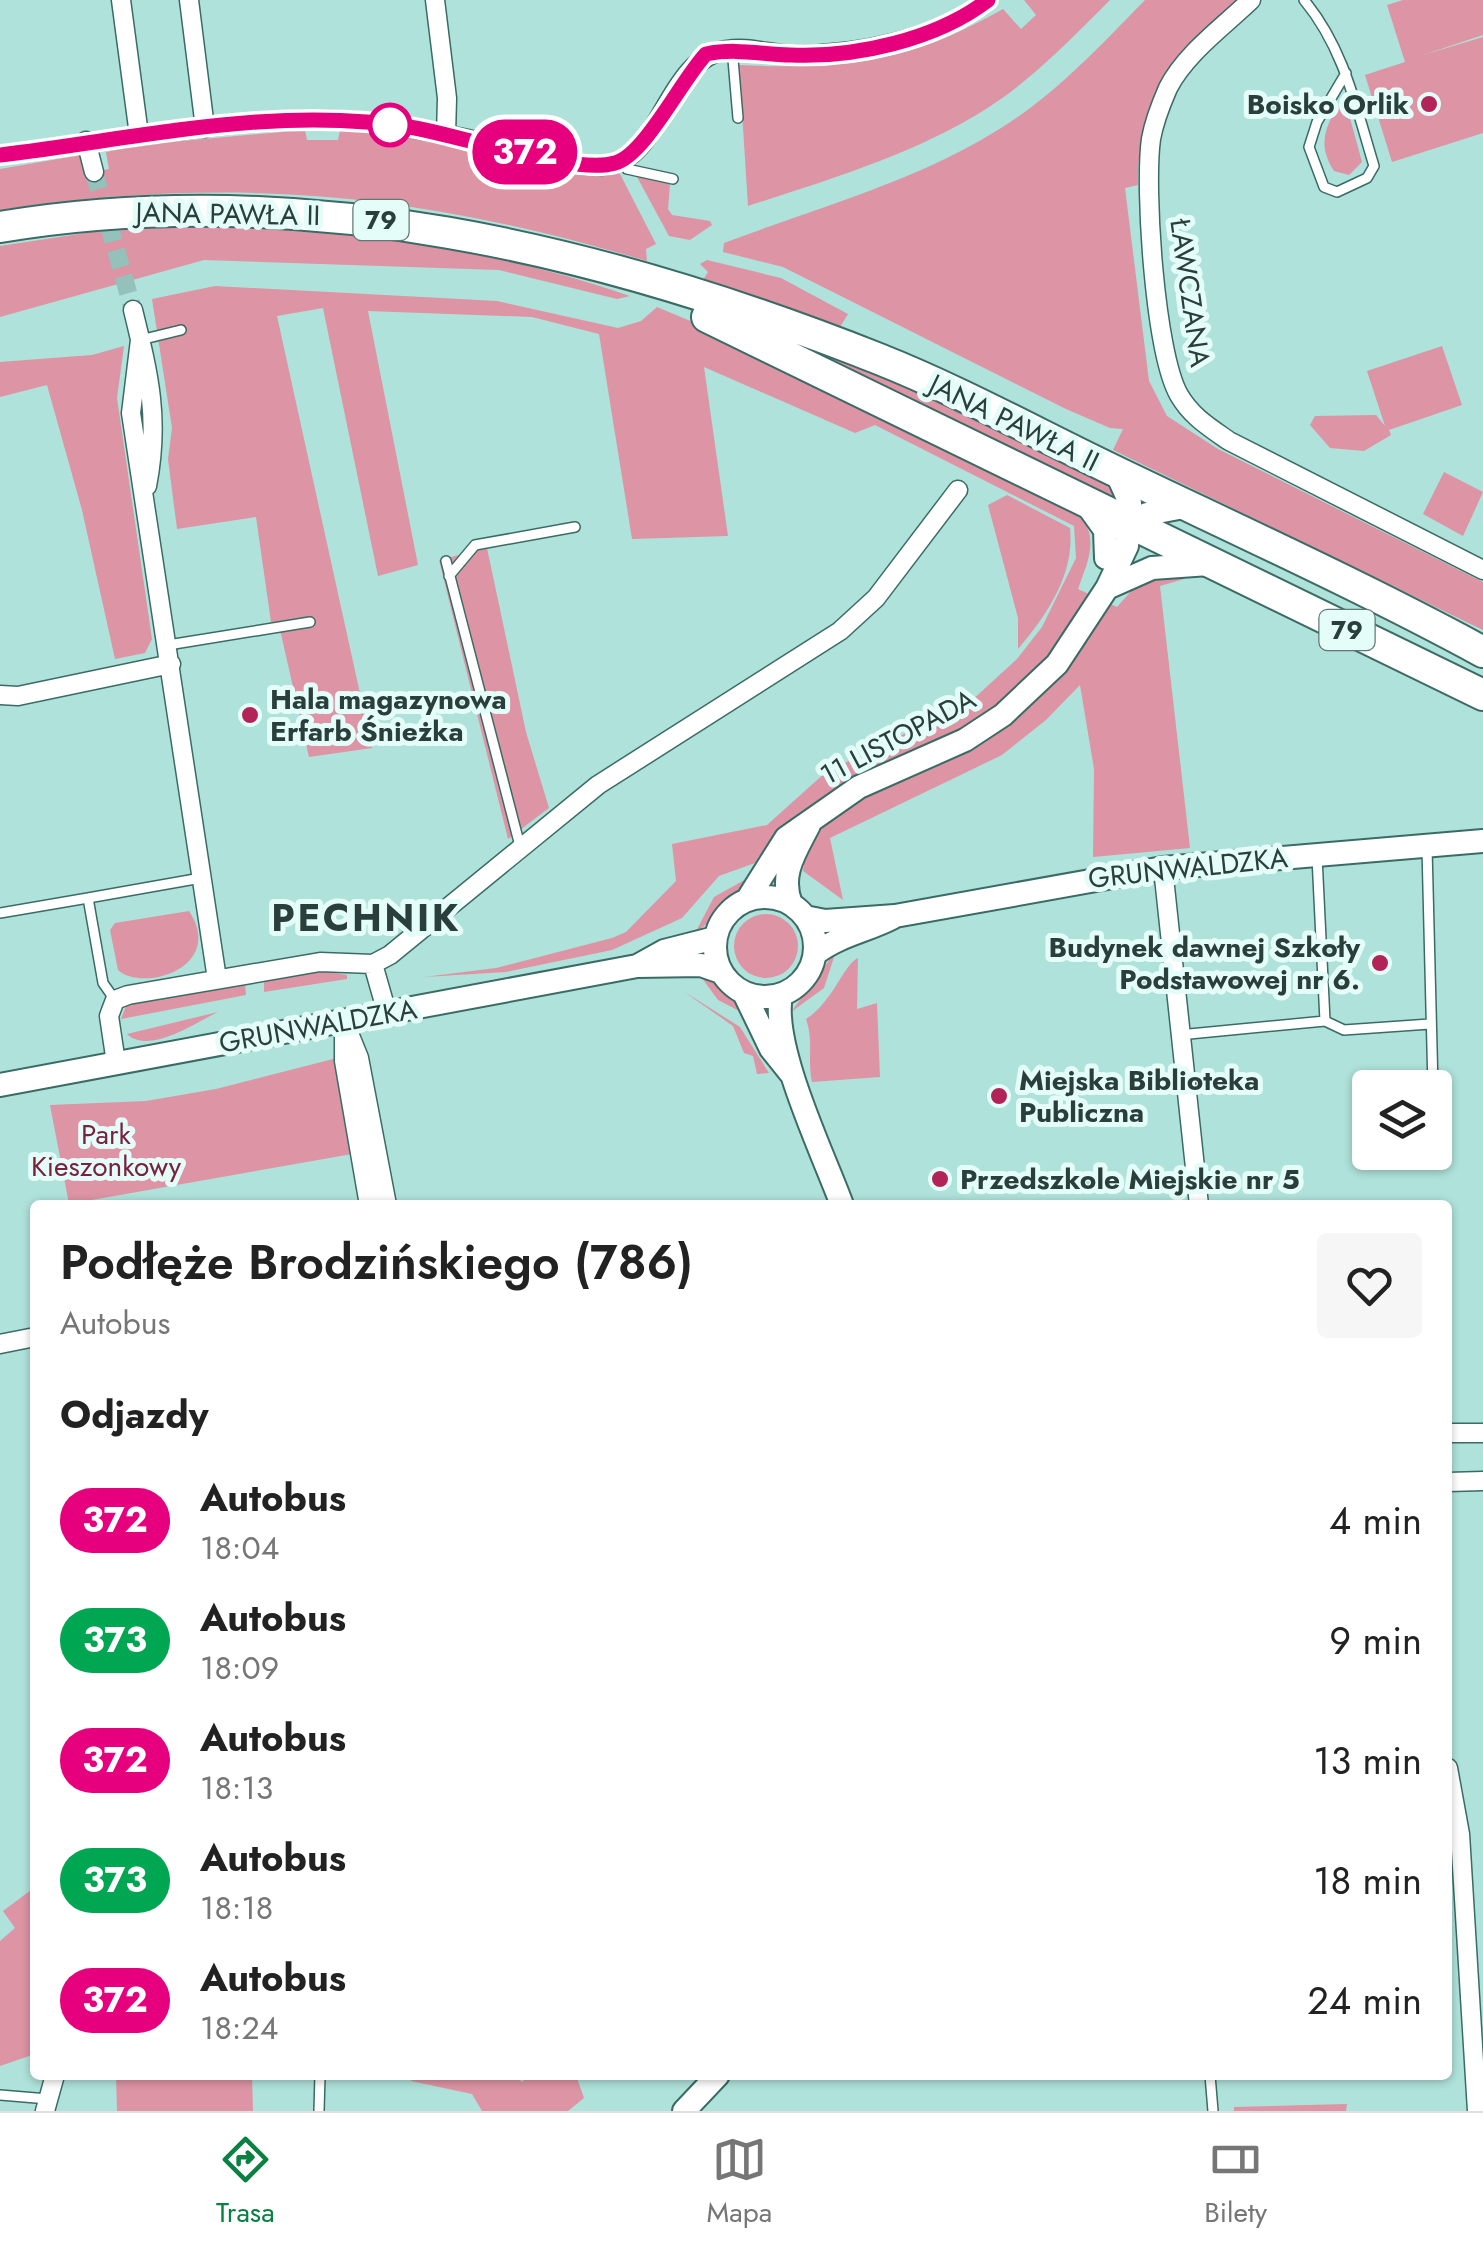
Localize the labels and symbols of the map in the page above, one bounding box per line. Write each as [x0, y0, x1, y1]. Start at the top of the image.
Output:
place label: Boisko Orlik [1247, 84, 1409, 125]
marker: Boisko Orlik [1418, 93, 1440, 115]
unlabelled marker [369, 104, 411, 146]
line badge: 372 [468, 120, 582, 184]
street label: JANA PAWŁA II [131, 192, 321, 236]
road number: 79 [354, 200, 408, 240]
street label: ŁAWCZANA [1159, 215, 1221, 370]
street label: JANA PAWŁA II [918, 362, 1106, 482]
road number: 79 [1320, 610, 1374, 650]
place label: Hala magazynowa Erfarb Śnieżka [270, 679, 507, 752]
street label: 11 LISTOPADA [813, 679, 983, 795]
marker: Hala magazynowa Erfarb Śnieżka [239, 704, 261, 726]
street label: GRUNWALDZKA [1086, 837, 1290, 899]
district label: PECHNIK [271, 890, 461, 945]
place label: Budynek dawnej Szkoły Podstawowej nr 6. [1049, 927, 1360, 1000]
marker: Budynek dawnej Szkoły Podstawowej nr 6. [1369, 952, 1391, 974]
street label: GRUNWALDZKA [216, 988, 421, 1064]
place label: Miejska Biblioteka Publiczna [1019, 1060, 1259, 1133]
marker: Miejska Biblioteka Publiczna [988, 1085, 1010, 1107]
park label: Park Kieszonkowy [31, 1114, 182, 1187]
place label: Przedszkole Miejskie nr 5 [960, 1159, 1300, 1200]
marker: Przedszkole Miejskie nr 5 [929, 1168, 951, 1190]

